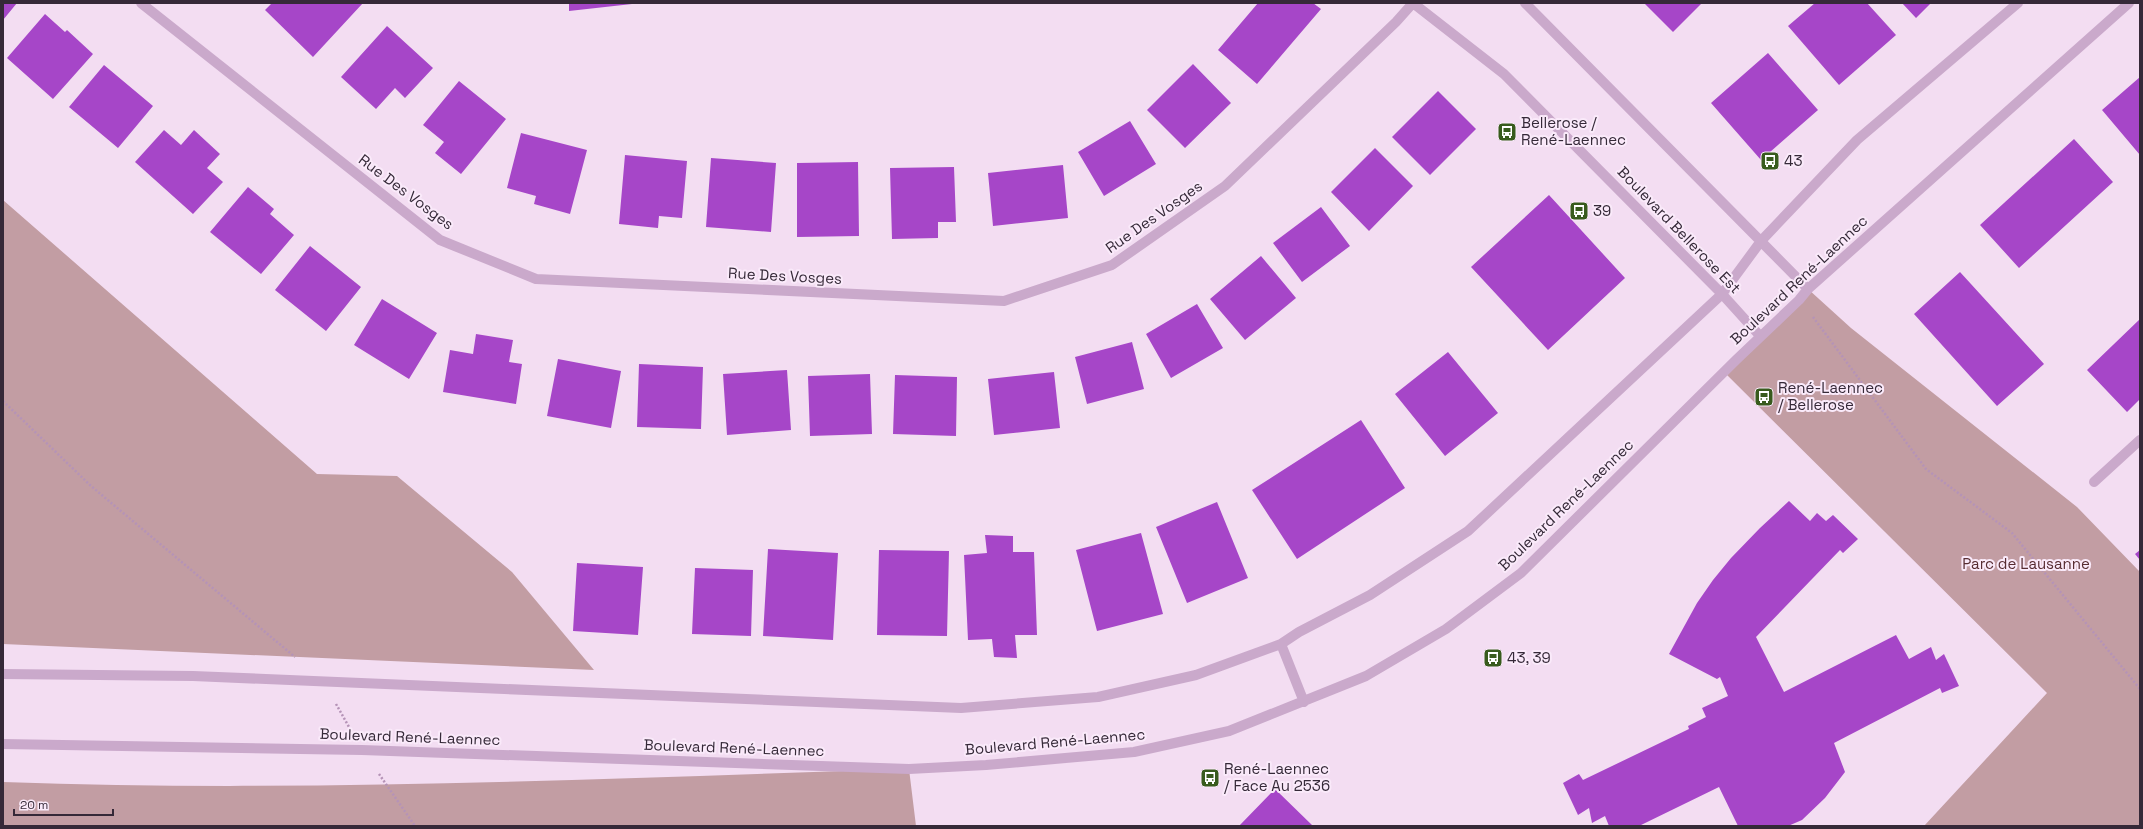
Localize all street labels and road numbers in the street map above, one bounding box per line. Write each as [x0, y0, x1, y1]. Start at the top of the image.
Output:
street label: Rue Des Vosges [355, 150, 458, 234]
street label: Boulevard Bellerose Est [1614, 162, 1745, 297]
street label: Rue Des Vosges [1102, 176, 1206, 257]
street label: Boulevard René-Laennec [1726, 211, 1871, 348]
street label: Rue Des Vosges [728, 263, 843, 288]
street label: Boulevard René-Laennec [1494, 435, 1637, 574]
street label: Boulevard René-Laennec [319, 724, 501, 749]
street label: Boulevard René-Laennec [964, 724, 1146, 759]
street label: Boulevard René-Laennec [643, 735, 825, 760]

